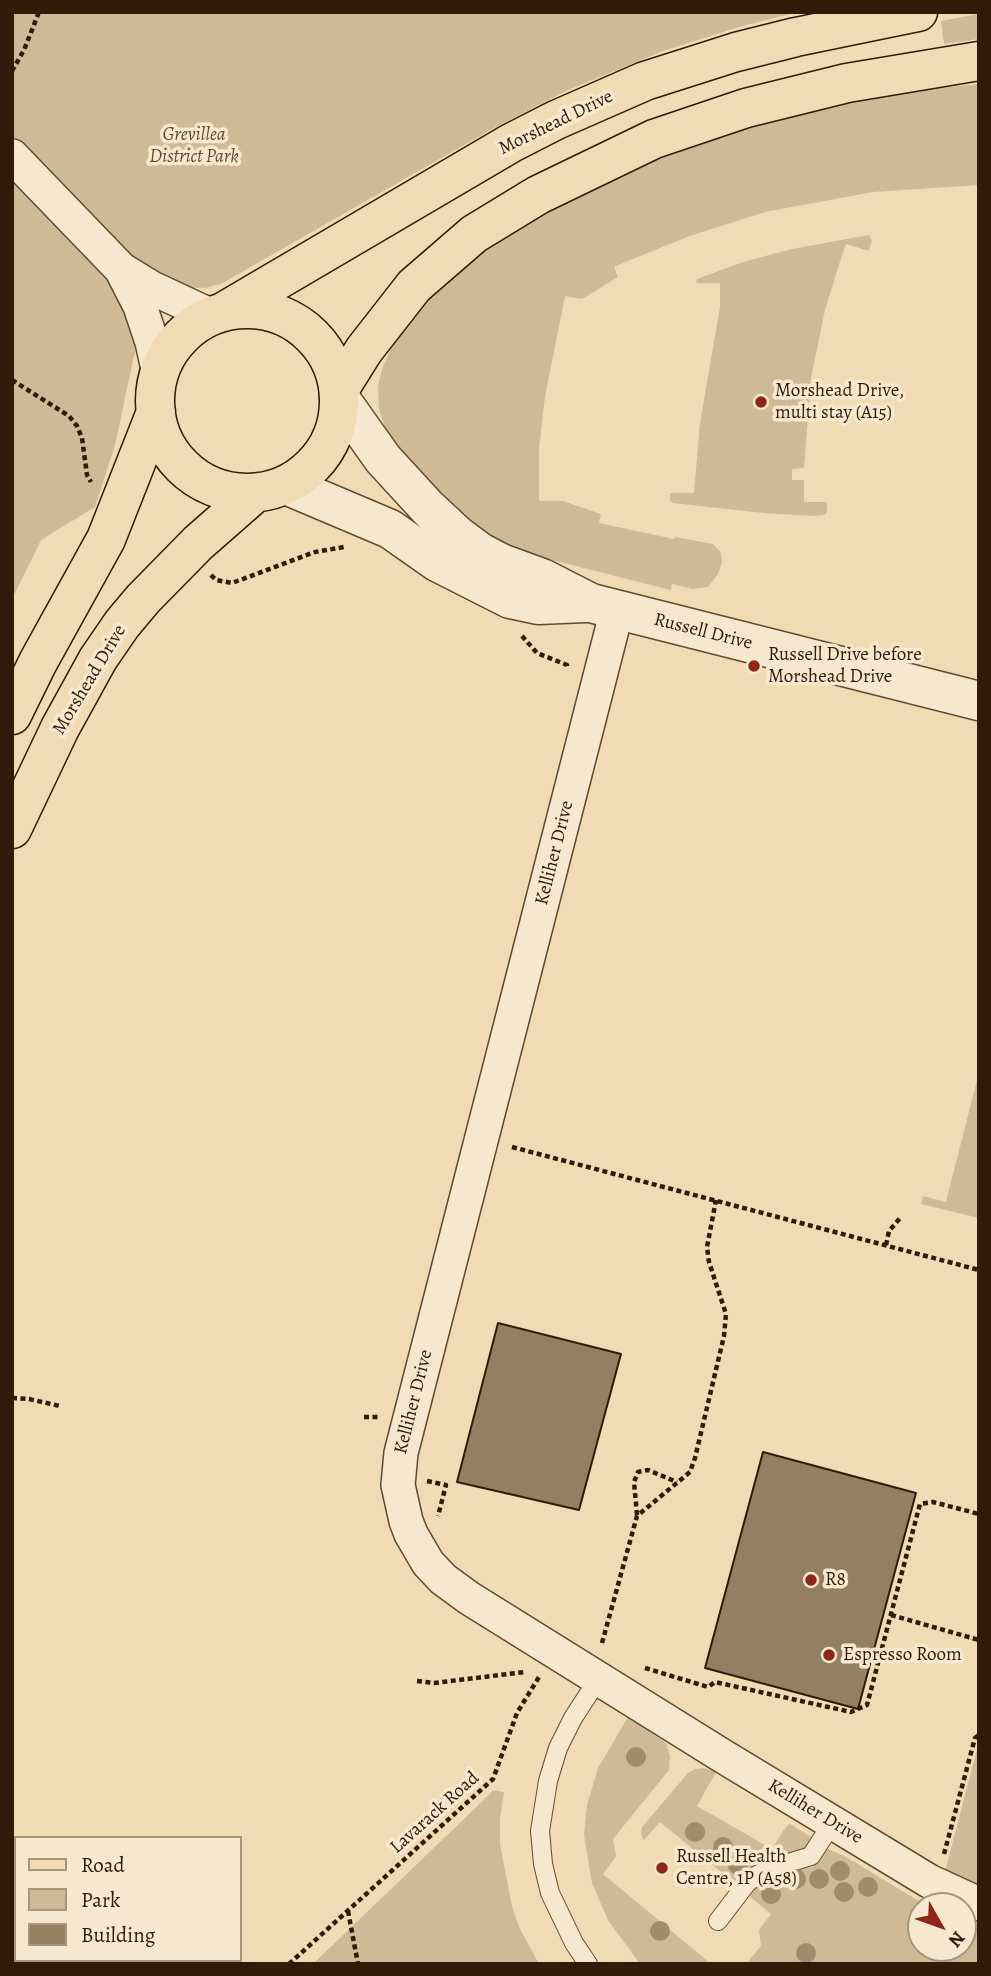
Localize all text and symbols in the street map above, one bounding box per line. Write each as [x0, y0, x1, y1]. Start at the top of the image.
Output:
street label: Morshead Drive [495, 86, 617, 160]
park label: Grevillea District Park [149, 124, 239, 168]
place label: Morshead Drive, multi stay (A15) [775, 380, 904, 424]
marker: Morshead Drive, multi stay (A15) [753, 394, 769, 410]
street label: Russell Drive [651, 609, 755, 655]
street label: Morshead Drive [48, 621, 132, 739]
place label: Russell Drive before Morshead Drive [768, 644, 922, 688]
marker: Russell Drive before Morshead Drive [746, 658, 762, 674]
street label: Kelliher Drive [531, 798, 579, 908]
street label: Kelliher Drive [390, 1347, 438, 1457]
place label: R8 [825, 1569, 846, 1591]
marker: R8 [803, 1572, 819, 1588]
place label: Espresso Room [843, 1644, 962, 1666]
marker: Espresso Room [821, 1647, 837, 1663]
street label: Lavarack Road [386, 1767, 484, 1859]
street label: Kelliher Drive [763, 1775, 867, 1849]
legend [14, 1836, 242, 1962]
place label: Russell Health Centre, 1P (A58) [676, 1846, 797, 1890]
text: Road [81, 1851, 125, 1879]
marker: Russell Health Centre, 1P (A58) [654, 1860, 670, 1876]
text: Park [81, 1886, 120, 1914]
north arrow [907, 1892, 977, 1962]
text: Building [81, 1921, 155, 1949]
text: N [942, 1926, 971, 1953]

